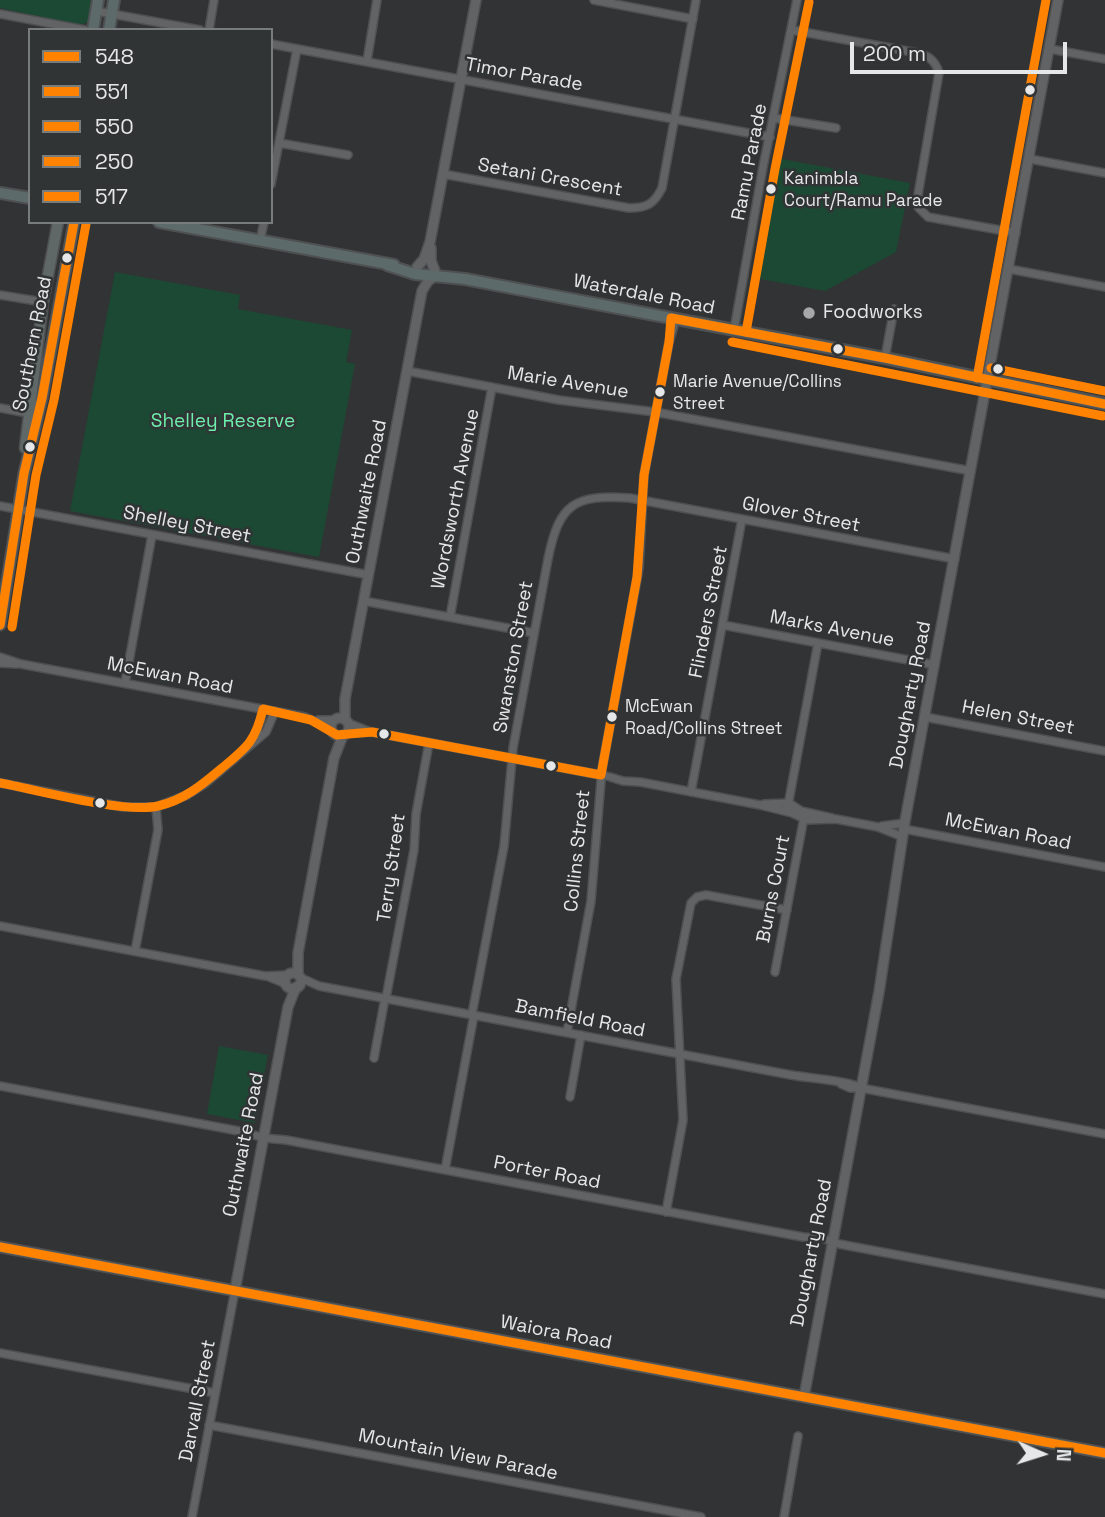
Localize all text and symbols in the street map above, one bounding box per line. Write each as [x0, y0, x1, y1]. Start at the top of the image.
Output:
legend [28, 28, 273, 224]
scale bar [853, 28, 1070, 72]
text: 200 m [863, 40, 926, 67]
text: 548 [95, 43, 134, 70]
street label: Timor Parade [463, 53, 585, 97]
text: 551 [95, 78, 129, 105]
unlabelled marker [1023, 83, 1037, 97]
street label: Ramu Parade [727, 102, 773, 222]
text: 550 [95, 113, 134, 140]
text: 250 [95, 148, 134, 175]
street label: Setani Crescent [476, 154, 624, 202]
place label: Kanimbla Court/Ramu Parade [784, 169, 943, 209]
marker: Kanimbla Court/Ramu Parade [764, 182, 778, 196]
text: 517 [95, 183, 128, 210]
unlabelled marker [60, 251, 74, 265]
street label: Waterdale Road [571, 270, 717, 320]
street label: Southern Road [9, 275, 57, 413]
place label: Foodworks [823, 302, 923, 324]
marker: Foodworks [801, 305, 817, 321]
unlabelled marker [831, 342, 845, 356]
street label: Marie Avenue [506, 362, 630, 404]
unlabelled marker [991, 362, 1005, 376]
place label: Marie Avenue/Collins Street [673, 372, 842, 412]
marker: Marie Avenue/Collins Street [653, 385, 667, 399]
street label: Wordsworth Avenue [427, 407, 485, 591]
park label: Shelley Reserve [151, 411, 295, 433]
street label: Outhwaite Road [342, 418, 392, 566]
unlabelled marker [23, 440, 37, 454]
street label: Glover Street [740, 492, 862, 538]
street label: Shelley Street [121, 501, 253, 549]
street label: Flinders Street [685, 544, 733, 680]
street label: Swanston Street [489, 579, 539, 735]
street label: Marks Avenue [768, 606, 896, 652]
street label: Dougharty Road [886, 619, 936, 771]
street label: McEwan Road [105, 653, 235, 699]
street label: Helen Street [960, 696, 1076, 740]
place label: McEwan Road/Collins Street [625, 697, 783, 737]
marker: McEwan Road/Collins Street [605, 710, 619, 724]
unlabelled marker [377, 727, 391, 741]
unlabelled marker [544, 759, 558, 773]
street label: Collins Street [560, 789, 596, 913]
unlabelled marker [93, 796, 107, 810]
street label: McEwan Road [943, 809, 1073, 855]
street label: Terry Street [373, 812, 411, 924]
street label: Burns Court [752, 833, 796, 945]
street label: Bamfield Road [513, 995, 647, 1043]
street label: Outhwaite Road [219, 1071, 269, 1219]
street label: Porter Road [492, 1151, 602, 1195]
street label: Dougharty Road [787, 1177, 837, 1329]
street label: Waiora Road [498, 1311, 614, 1355]
street label: Darvall Street [175, 1338, 221, 1464]
north arrow [1007, 1419, 1077, 1489]
street label: Mountain View Parade [356, 1424, 560, 1486]
text: N [1051, 1448, 1076, 1462]

